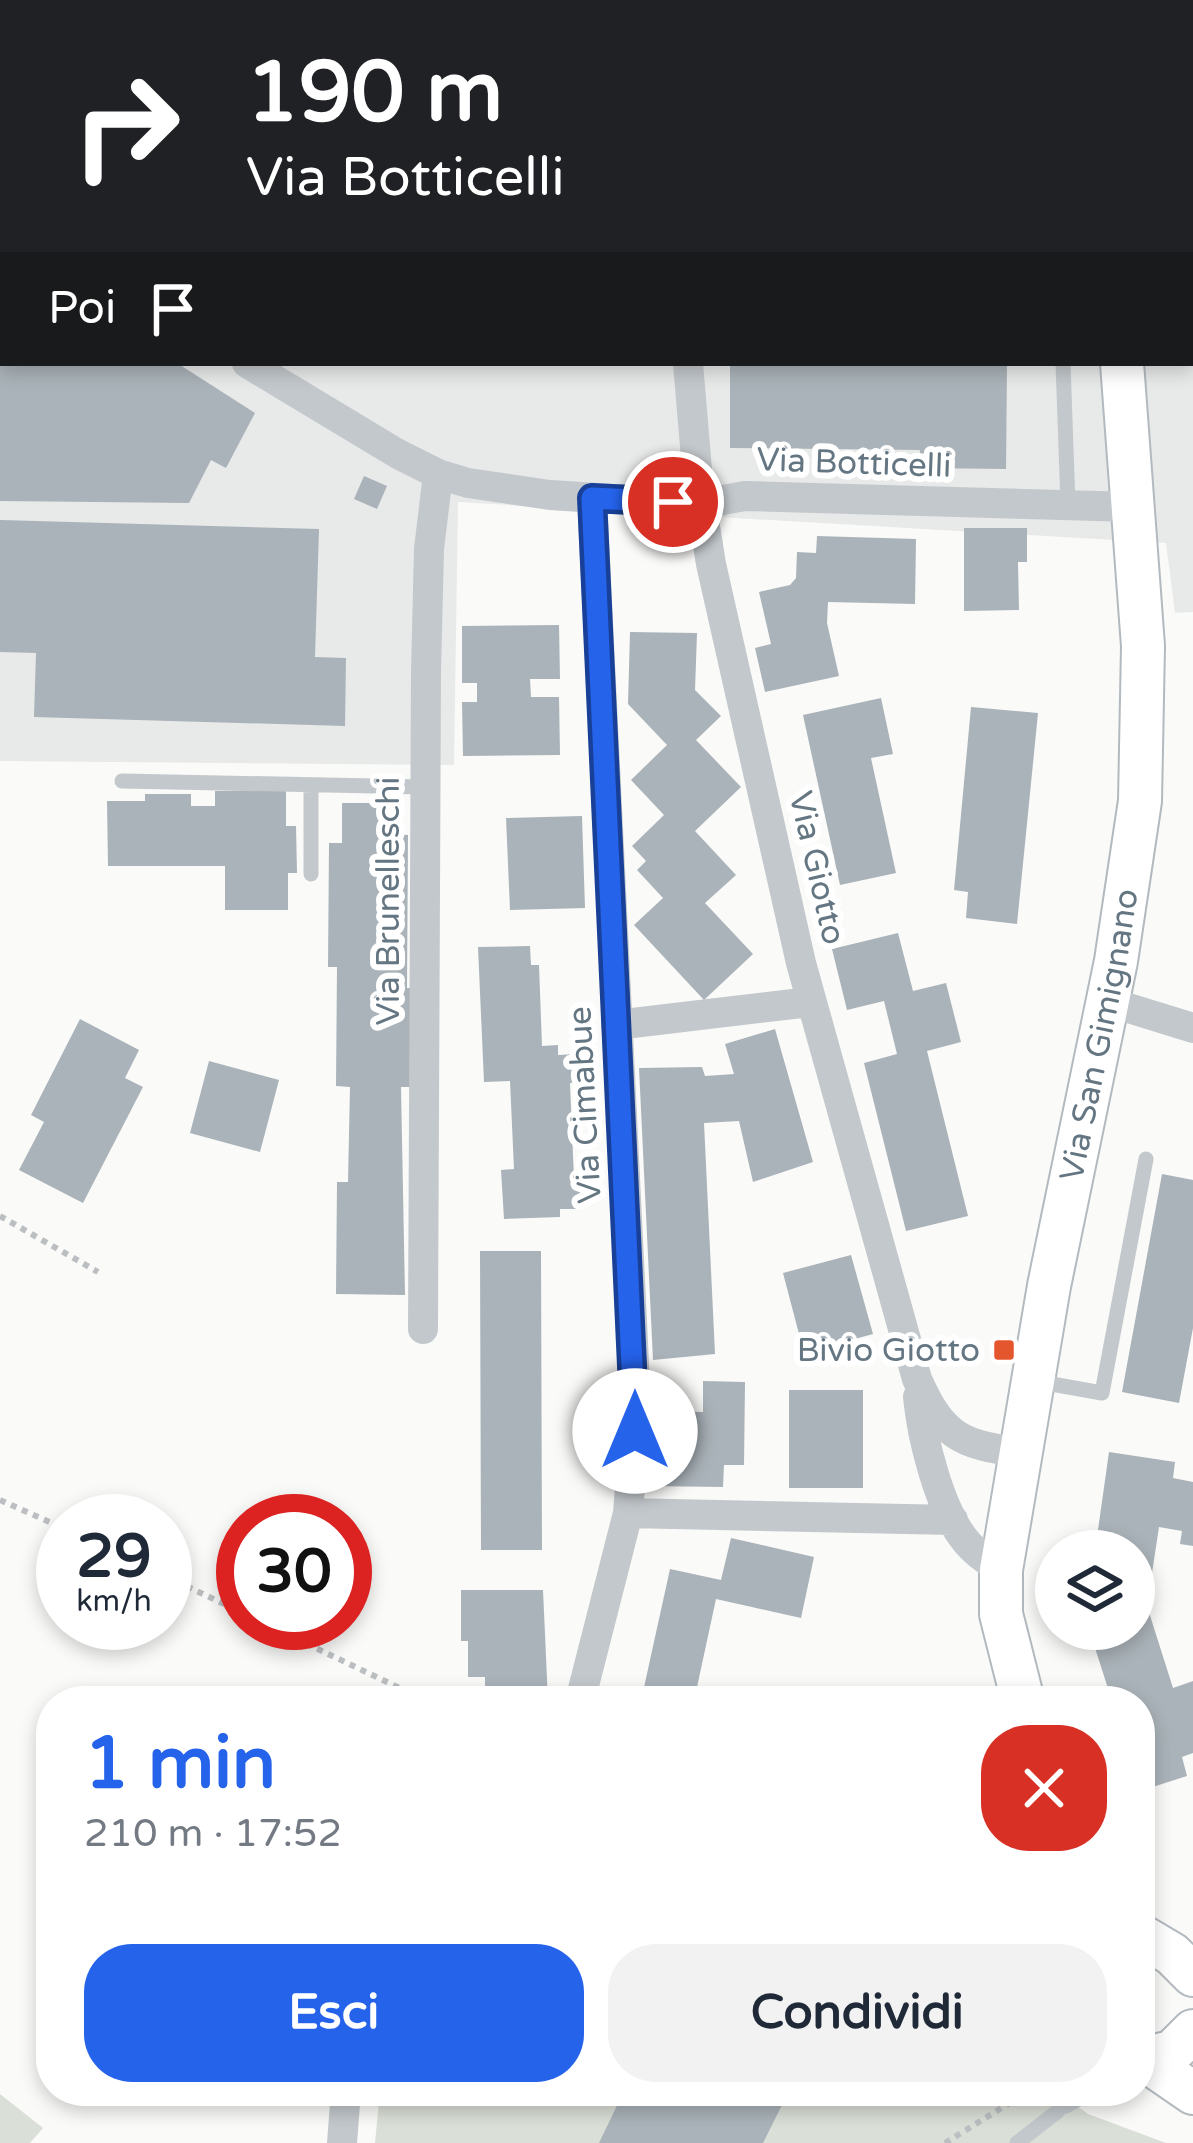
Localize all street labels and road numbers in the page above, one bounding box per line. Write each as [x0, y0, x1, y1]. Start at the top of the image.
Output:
street label: Via Botticelli [756, 440, 952, 486]
street label: Via Brunelleschi [369, 777, 408, 1025]
street label: Via Giotto [780, 788, 854, 948]
street label: Via San Gimignano [1052, 886, 1146, 1184]
street label: Via Cimabue [560, 1005, 610, 1205]

